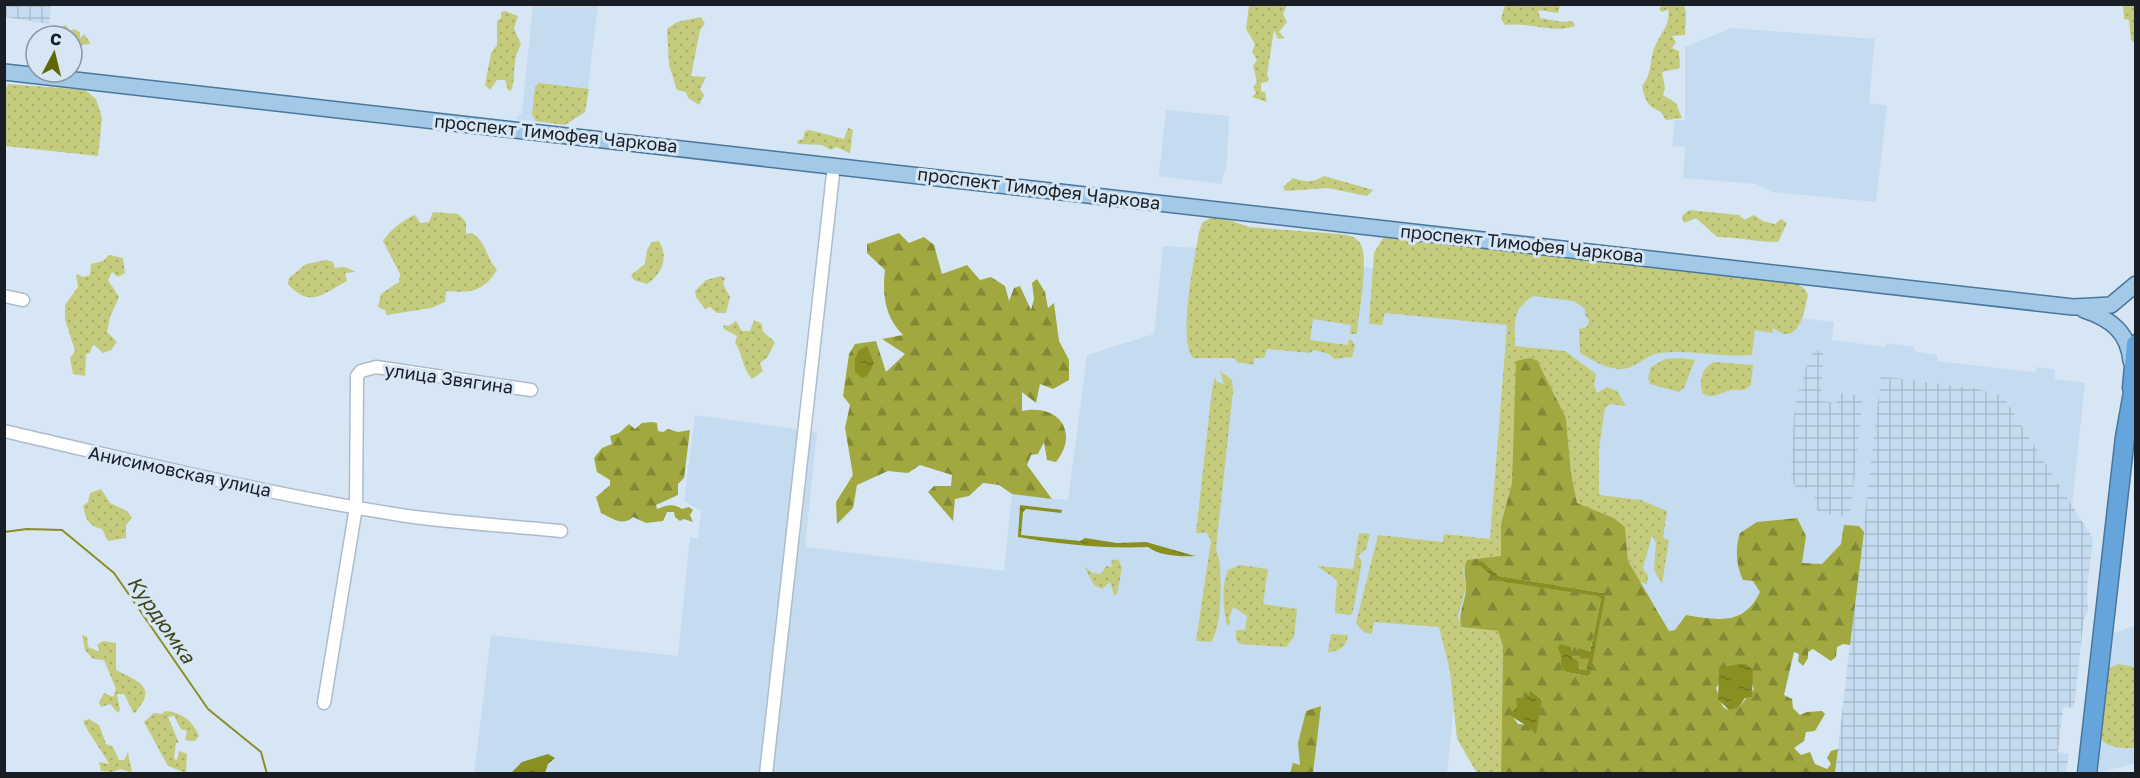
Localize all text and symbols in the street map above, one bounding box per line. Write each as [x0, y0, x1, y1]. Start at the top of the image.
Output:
north arrow [24, 24, 84, 84]
text: С [49, 28, 63, 50]
street label: проспект Тимофея Чаркова [433, 109, 679, 157]
street label: проспект Тимофея Чаркова [916, 162, 1162, 214]
street label: проспект Тимофея Чаркова [1399, 219, 1645, 267]
street label: улица Звягина [383, 358, 515, 398]
street label: Анисимовская улица [87, 441, 273, 501]
water label: Курдюмка [122, 571, 201, 668]

